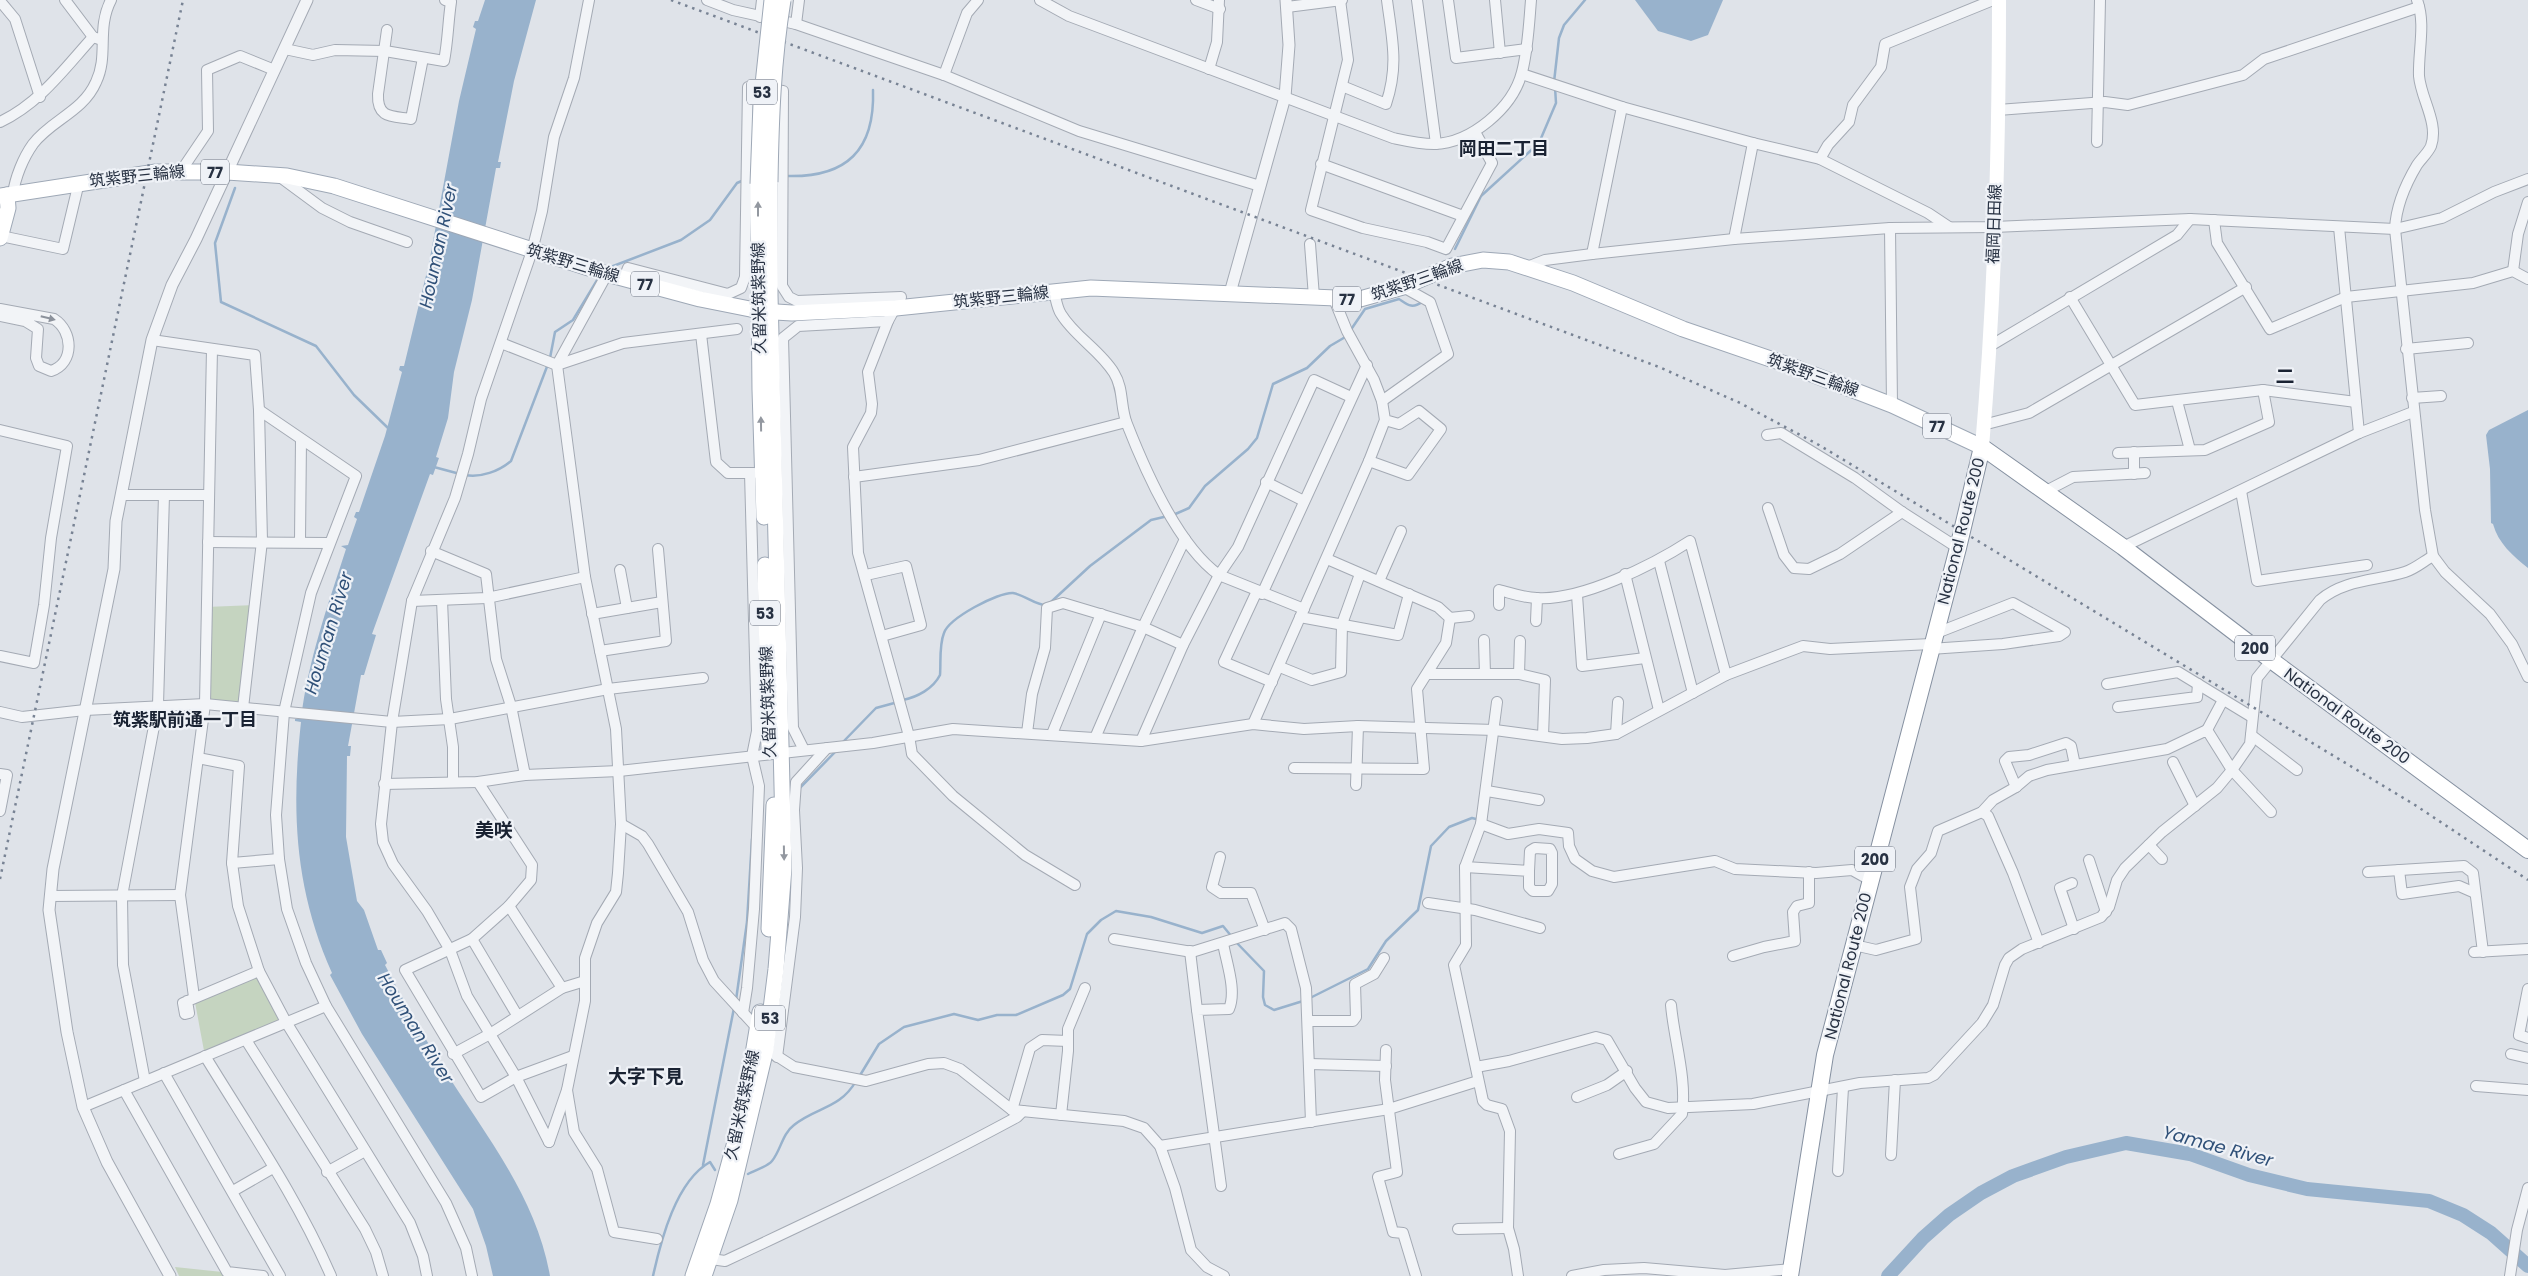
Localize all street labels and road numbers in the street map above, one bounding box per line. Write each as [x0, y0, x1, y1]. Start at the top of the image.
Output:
road number: 53 [747, 80, 777, 104]
street label: 筑紫野三輪線 [88, 160, 186, 192]
road number: 77 [201, 160, 229, 184]
street label: 福岡日田線 [1981, 184, 2007, 264]
street label: 筑紫野三輪線 [524, 238, 622, 288]
street label: 久留米筑紫野線 [747, 242, 771, 354]
street label: 筑紫野三輪線 [1368, 253, 1466, 307]
road number: 77 [631, 272, 659, 296]
street label: 筑紫野三輪線 [952, 281, 1050, 313]
road number: 77 [1333, 286, 1361, 312]
street label: 筑紫野三輪線 [1764, 348, 1862, 402]
road number: 77 [1923, 414, 1951, 438]
street label: National Route 200 [1932, 455, 1990, 607]
road number: 53 [750, 600, 780, 626]
road number: 200 [2235, 636, 2275, 660]
street label: 久留米筑紫野線 [755, 646, 781, 758]
street label: National Route 200 [2279, 662, 2415, 770]
road number: 200 [1855, 846, 1895, 872]
street label: National Route 200 [1819, 890, 1877, 1042]
road number: 53 [755, 1006, 785, 1030]
street label: 久留米筑紫野線 [719, 1048, 765, 1162]

